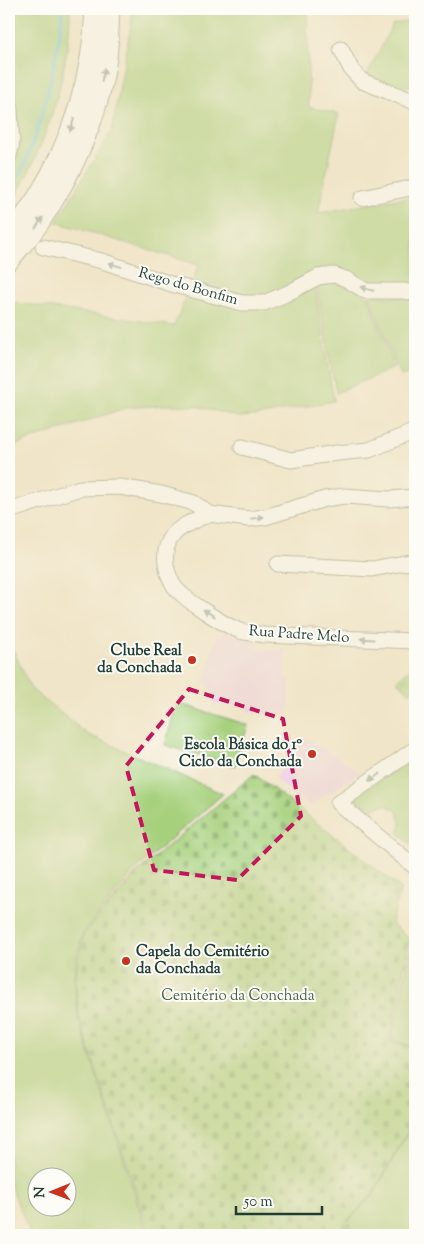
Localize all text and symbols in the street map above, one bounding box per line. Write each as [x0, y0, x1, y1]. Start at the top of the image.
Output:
one-way arrow [99, 67, 107, 82]
one-way arrow [68, 117, 76, 132]
one-way arrow [34, 216, 44, 229]
one-way arrow [108, 261, 123, 269]
street label: Rego do Bonfim [136, 263, 241, 311]
one-way arrow [359, 285, 374, 293]
one-way arrow [250, 514, 266, 522]
one-way arrow [202, 609, 216, 618]
street label: Rua Padre Melo [248, 621, 350, 649]
one-way arrow [358, 635, 374, 643]
place label: Clube Real da Conchada [97, 641, 183, 679]
marker: Clube Real da Conchada [186, 654, 198, 666]
place label: Escola Básica do 1º Ciclo da Conchada [179, 735, 303, 773]
marker: Escola Básica do 1º Ciclo da Conchada [306, 748, 318, 760]
one-way arrow [369, 772, 382, 782]
place label: Capela do Cemitério da Conchada [136, 942, 269, 980]
marker: Capela do Cemitério da Conchada [120, 955, 132, 967]
park label: Cemitério da Conchada [161, 986, 315, 1007]
north arrow [28, 1166, 78, 1216]
scale bar [236, 1184, 323, 1216]
text: N [31, 1186, 51, 1198]
text: 50 m [243, 1192, 273, 1213]

